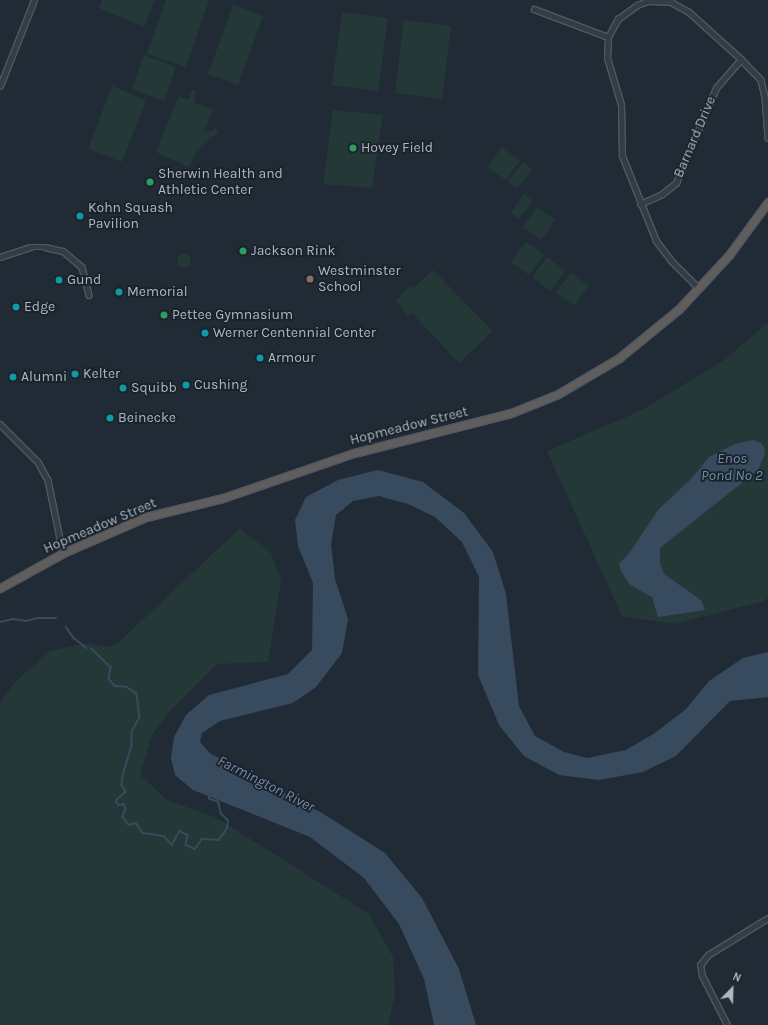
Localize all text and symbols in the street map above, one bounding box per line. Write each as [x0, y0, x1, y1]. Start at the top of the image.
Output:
street label: Barnard Drive [670, 94, 720, 180]
place label: Hovey Field [361, 140, 433, 156]
marker: Hovey Field [348, 143, 358, 153]
place label: Sherwin Health and Athletic Center [158, 166, 283, 198]
marker: Sherwin Health and Athletic Center [145, 177, 155, 187]
place label: Kohn Squash Pavilion [88, 200, 173, 232]
marker: Kohn Squash Pavilion [75, 211, 85, 221]
place label: Jackson Rink [251, 243, 335, 259]
marker: Jackson Rink [238, 246, 248, 256]
place label: Westminster School [318, 263, 400, 296]
place label: Gund [67, 272, 101, 288]
marker: Westminster School [305, 274, 315, 284]
marker: Gund [54, 275, 64, 285]
place label: Memorial [127, 284, 188, 300]
marker: Memorial [114, 287, 124, 297]
place label: Edge [24, 299, 55, 315]
marker: Edge [11, 302, 21, 312]
place label: Pettee Gymnasium [172, 307, 293, 323]
marker: Pettee Gymnasium [159, 310, 169, 320]
place label: Werner Centennial Center [213, 325, 376, 341]
marker: Werner Centennial Center [200, 328, 210, 338]
place label: Armour [268, 350, 315, 366]
marker: Armour [255, 353, 265, 363]
place label: Kelter [83, 366, 120, 382]
place label: Alumni [21, 369, 67, 385]
marker: Kelter [70, 369, 80, 379]
marker: Alumni [8, 372, 18, 382]
place label: Cushing [194, 377, 247, 393]
place label: Squibb [131, 380, 177, 396]
marker: Cushing [181, 380, 191, 390]
marker: Squibb [118, 383, 128, 393]
street label: Hopmeadow Street [348, 403, 470, 449]
place label: Beinecke [118, 410, 176, 426]
marker: Beinecke [105, 413, 115, 423]
water label: Enos Pond No 2 [701, 449, 763, 484]
street label: Hopmeadow Street [41, 495, 159, 557]
water label: Farmington River [214, 752, 318, 816]
north arrow [712, 969, 752, 1009]
text: N [731, 970, 743, 985]

